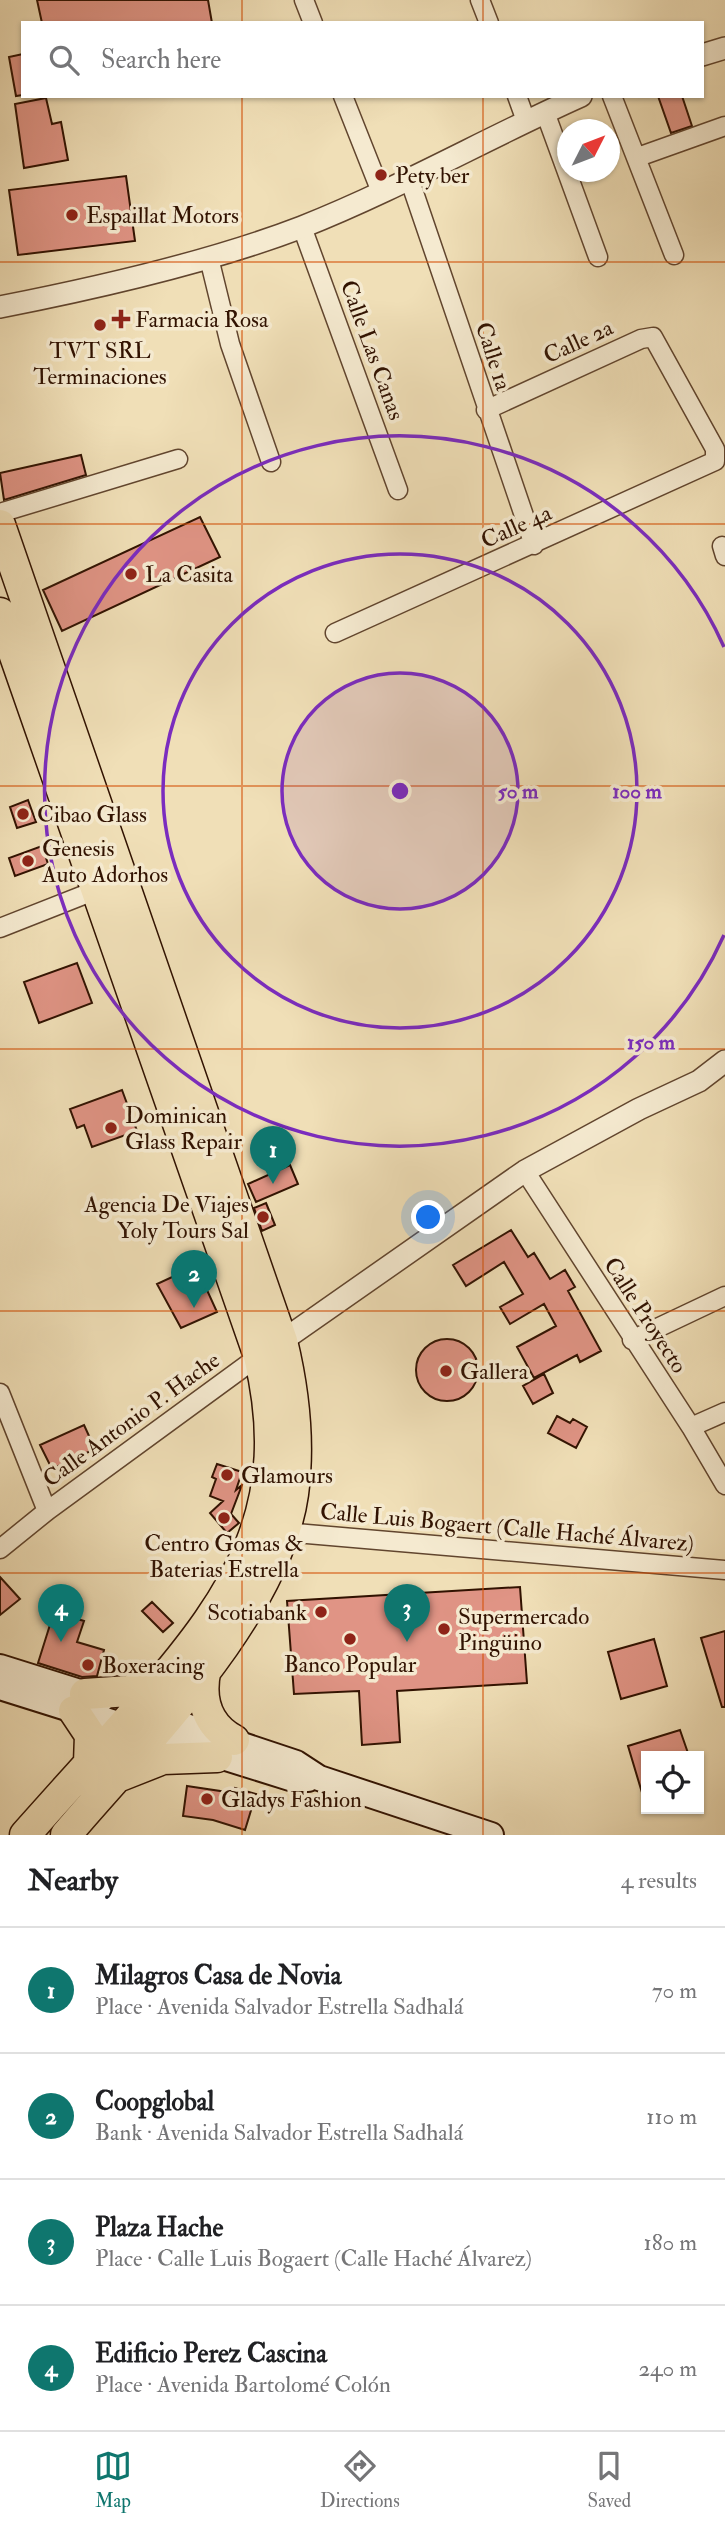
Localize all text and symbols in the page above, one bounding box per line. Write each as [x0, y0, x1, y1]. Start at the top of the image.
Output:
search box [21, 21, 704, 98]
icon: search [45, 41, 83, 79]
text: Search here [101, 44, 221, 76]
north arrow [557, 119, 620, 182]
place label: Pety ber [395, 161, 470, 190]
marker: Pety ber [373, 167, 389, 183]
place label: Espaillat Motors [86, 201, 239, 231]
marker: Espaillat Motors [64, 207, 80, 223]
street label: Calle Las Canas [334, 276, 411, 424]
place label: Farmacia Rosa [135, 305, 269, 334]
marker: Farmacia Rosa [113, 311, 129, 327]
street label: Calle 2a [539, 313, 618, 370]
marker: TVT SRL Terminaciones [92, 317, 108, 333]
street label: Calle 1a [469, 318, 518, 394]
place label: TVT SRL Terminaciones [33, 336, 167, 391]
street label: Calle 4a [476, 498, 556, 555]
place label: La Casita [145, 560, 233, 589]
marker: La Casita [123, 566, 139, 582]
text: 50 m [498, 778, 539, 805]
text: 100 m [612, 778, 663, 805]
centre of rings [388, 779, 412, 803]
place label: Cibao Glass [37, 800, 147, 829]
marker: Cibao Glass [15, 806, 31, 822]
place label: Genesis Auto Adorhos [41, 834, 168, 889]
marker: Genesis Auto Adorhos [20, 853, 36, 869]
text: 150 m [627, 1029, 676, 1056]
place label: Dominican Glass Repair [125, 1101, 242, 1157]
marker: Dominican Glass Repair [103, 1120, 119, 1136]
pin: 1 [250, 1126, 296, 1184]
place label: Agencia De Viajes Yoly Tours Sal [83, 1190, 249, 1245]
your location [411, 1200, 445, 1234]
marker: Agencia De Viajes Yoly Tours Sal [255, 1209, 271, 1225]
pin: 2 [171, 1250, 217, 1308]
street label: Calle Proyecto [597, 1252, 694, 1379]
street label: Calle Antonio P. Hache [37, 1345, 226, 1493]
place label: Gallera [460, 1357, 529, 1386]
marker: Gallera [438, 1363, 454, 1379]
place label: Glamours [241, 1461, 333, 1490]
marker: Glamours [219, 1467, 235, 1483]
street label: Calle Luis Bogaert (Calle Haché Álvarez) [319, 1497, 695, 1558]
marker: Centro Gomas & Baterias Estrella [216, 1510, 232, 1526]
place label: Centro Gomas & Baterias Estrella [144, 1529, 304, 1584]
pin: 4 [38, 1584, 84, 1642]
pin: 3 [384, 1584, 430, 1642]
place label: Scotiabank [207, 1598, 307, 1627]
place label: Supermercado Pingüino [458, 1602, 589, 1657]
marker: Scotiabank [313, 1604, 329, 1620]
marker: Supermercado Pingüino [436, 1621, 452, 1637]
marker: Banco Popular [342, 1631, 358, 1647]
place label: Banco Popular [284, 1650, 417, 1680]
place label: Boxeracing [102, 1651, 205, 1680]
marker: Boxeracing [80, 1657, 96, 1673]
map controls [641, 1751, 704, 1814]
button: locate [641, 1751, 704, 1814]
place label: Gladys Fashion [221, 1785, 362, 1814]
marker: Gladys Fashion [199, 1791, 215, 1807]
text: Nearby [28, 1862, 118, 1899]
text: 4 results [621, 1866, 697, 1895]
text: Milagros Casa de Novia [95, 1960, 341, 1992]
text: 1 [47, 1976, 55, 2005]
text: 70 m [652, 1976, 697, 2005]
text: Place · Avenida Salvador Estrella Sadhalá [95, 1992, 463, 2021]
text: Coopglobal [95, 2086, 214, 2118]
text: 2 [45, 2102, 57, 2131]
text: 110 m [646, 2102, 697, 2131]
text: Bank · Avenida Salvador Estrella Sadhalá [95, 2118, 463, 2147]
text: Plaza Hache [95, 2212, 223, 2244]
text: 3 [47, 2228, 55, 2257]
text: 180 m [644, 2228, 697, 2257]
text: Place · Calle Luis Bogaert (Calle Haché Álvarez) [95, 2244, 532, 2273]
text: Edificio Perez Cascina [95, 2338, 327, 2370]
text: 4 [45, 2354, 57, 2383]
text: 240 m [638, 2354, 697, 2383]
text: Place · Avenida Bartolomé Colón [95, 2370, 391, 2399]
tab: Map [94, 2447, 132, 2513]
tab: Directions [320, 2447, 400, 2513]
tab: Saved [588, 2447, 631, 2513]

